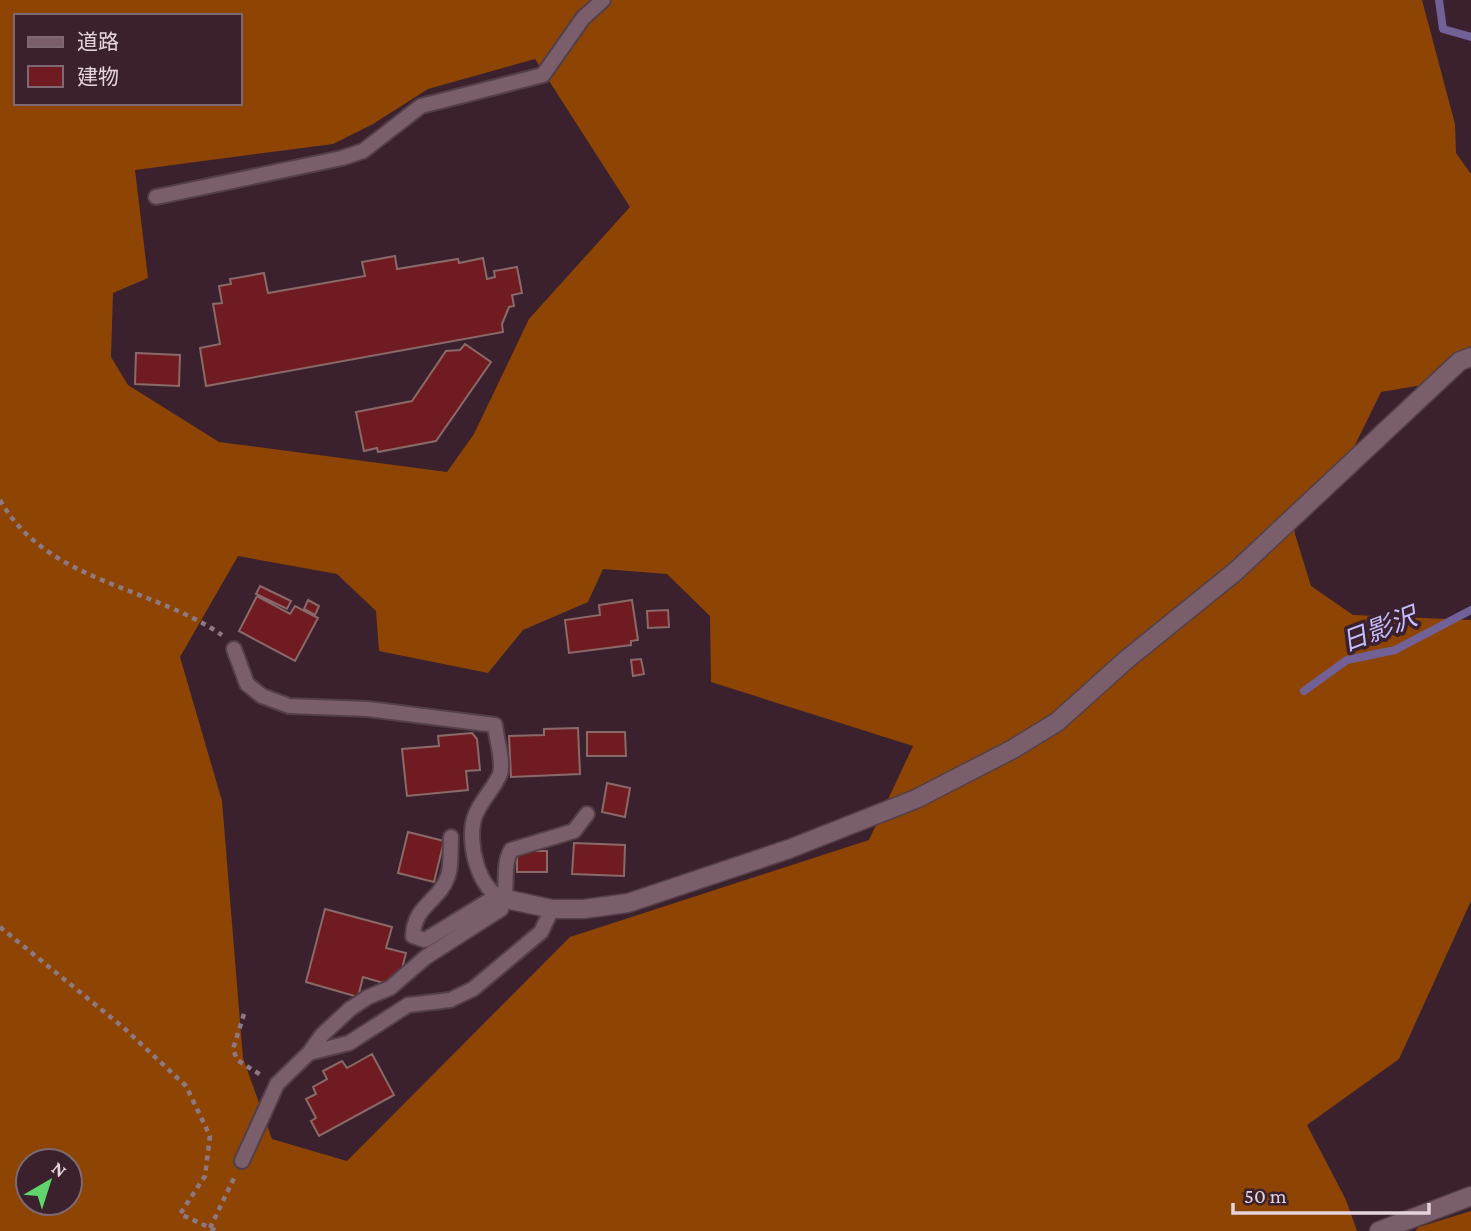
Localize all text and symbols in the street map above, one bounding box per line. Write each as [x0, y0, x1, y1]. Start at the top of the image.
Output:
legend [14, 14, 242, 105]
text: 道路 [77, 30, 119, 54]
text: 建物 [77, 65, 119, 89]
water label: 日影沢 [1338, 601, 1424, 657]
north arrow [14, 1147, 84, 1217]
text: N [48, 1157, 71, 1181]
scale bar [1233, 1172, 1429, 1216]
text: 50 m [1244, 1184, 1287, 1208]

